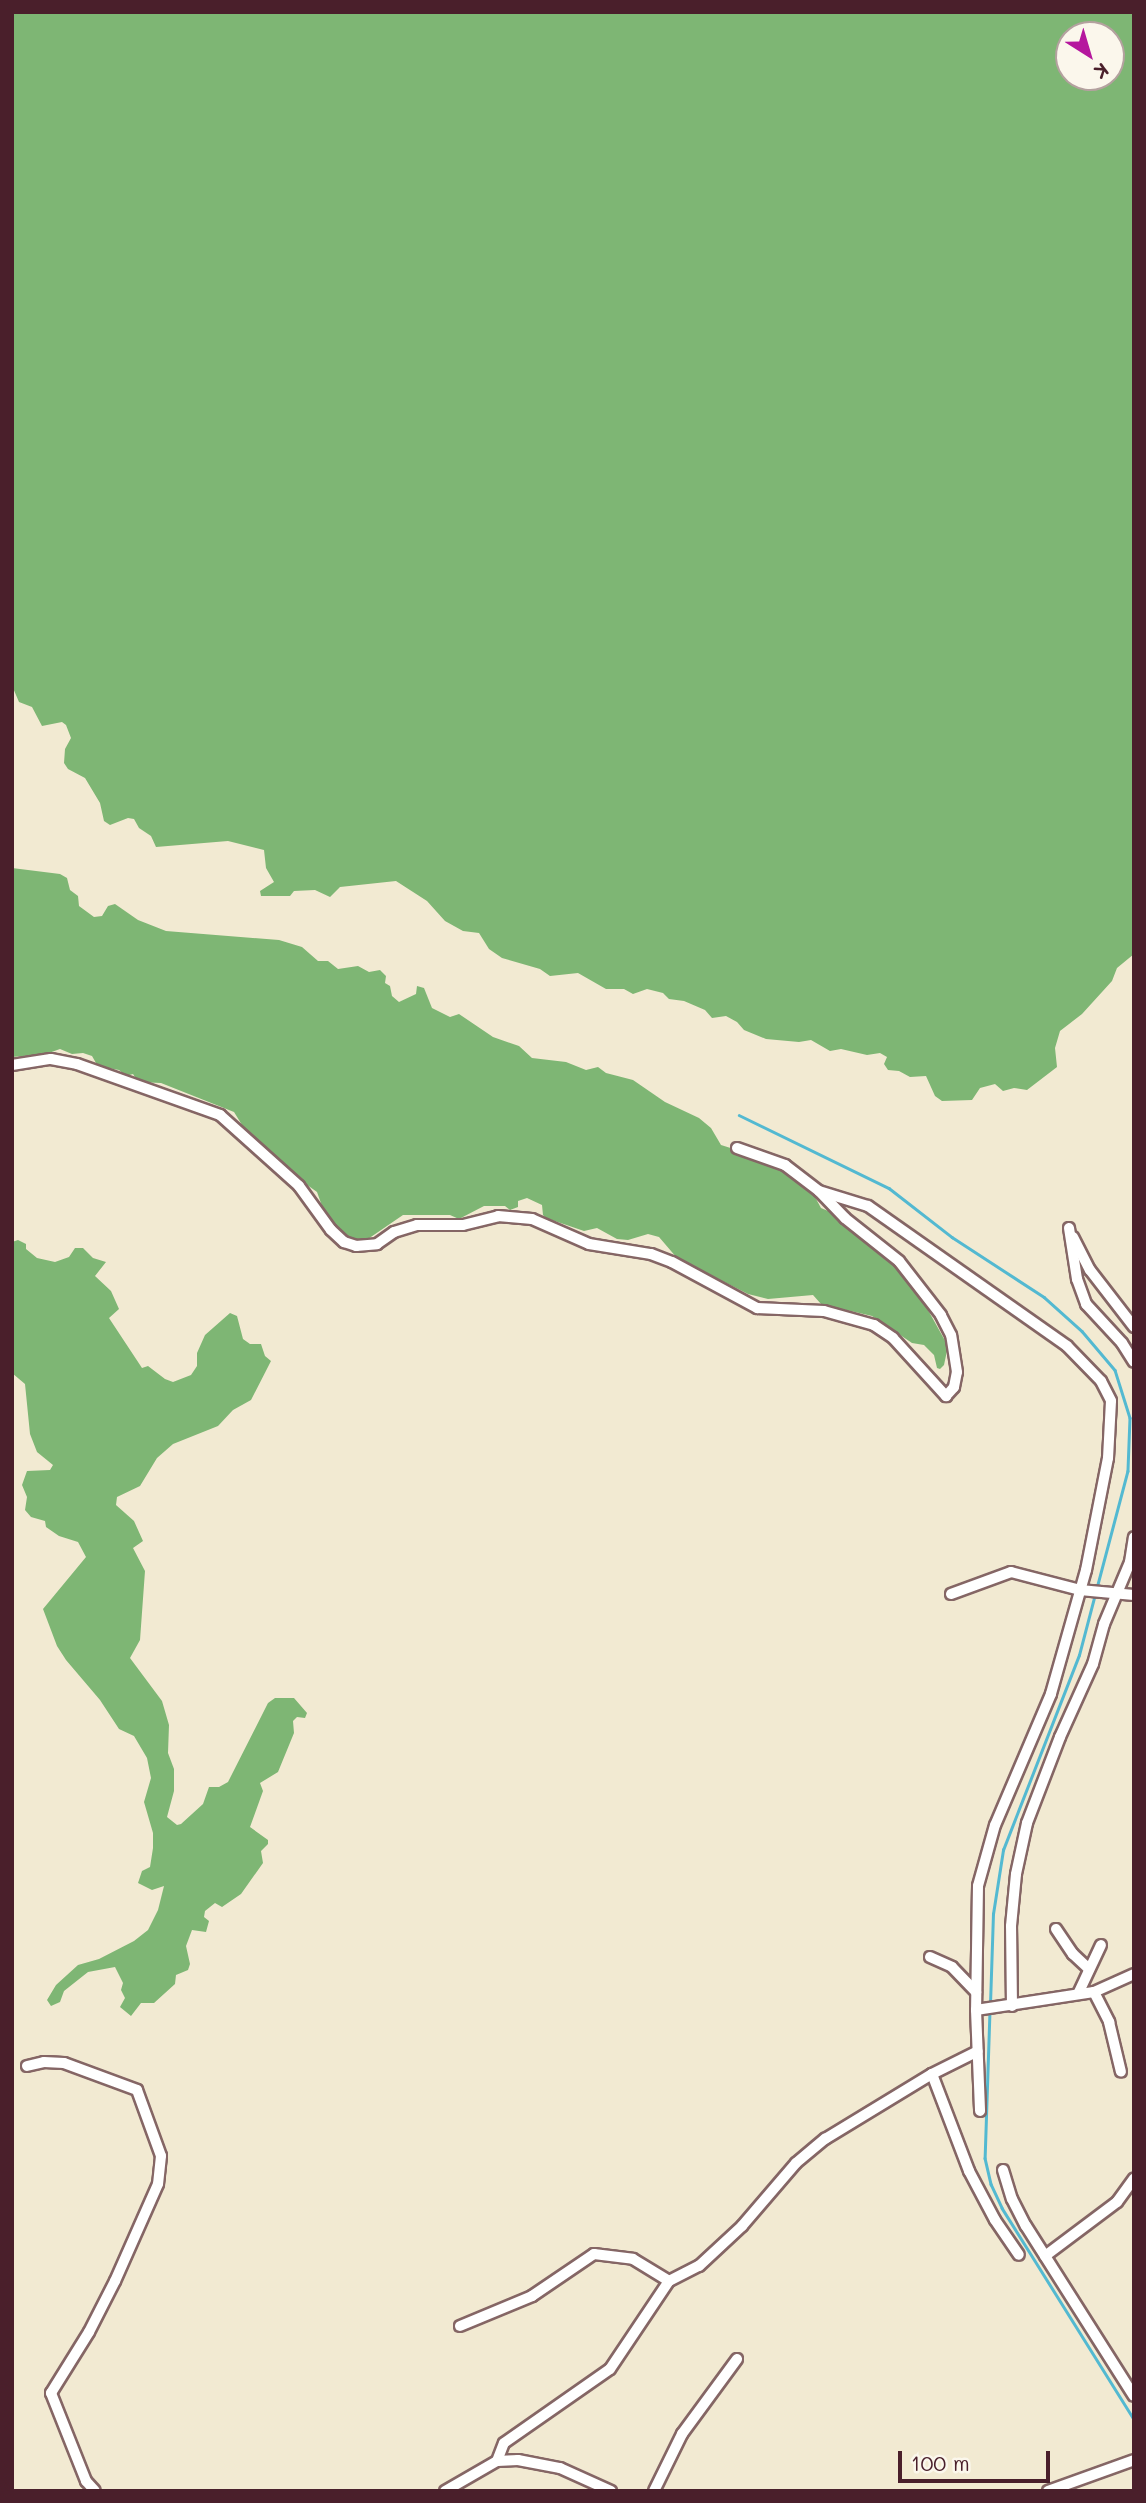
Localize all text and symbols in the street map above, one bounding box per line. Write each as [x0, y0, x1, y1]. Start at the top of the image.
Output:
north arrow [1055, 21, 1125, 91]
text: K [1089, 58, 1114, 85]
scale bar [901, 2436, 1053, 2480]
text: 100 m [911, 2449, 970, 2476]

